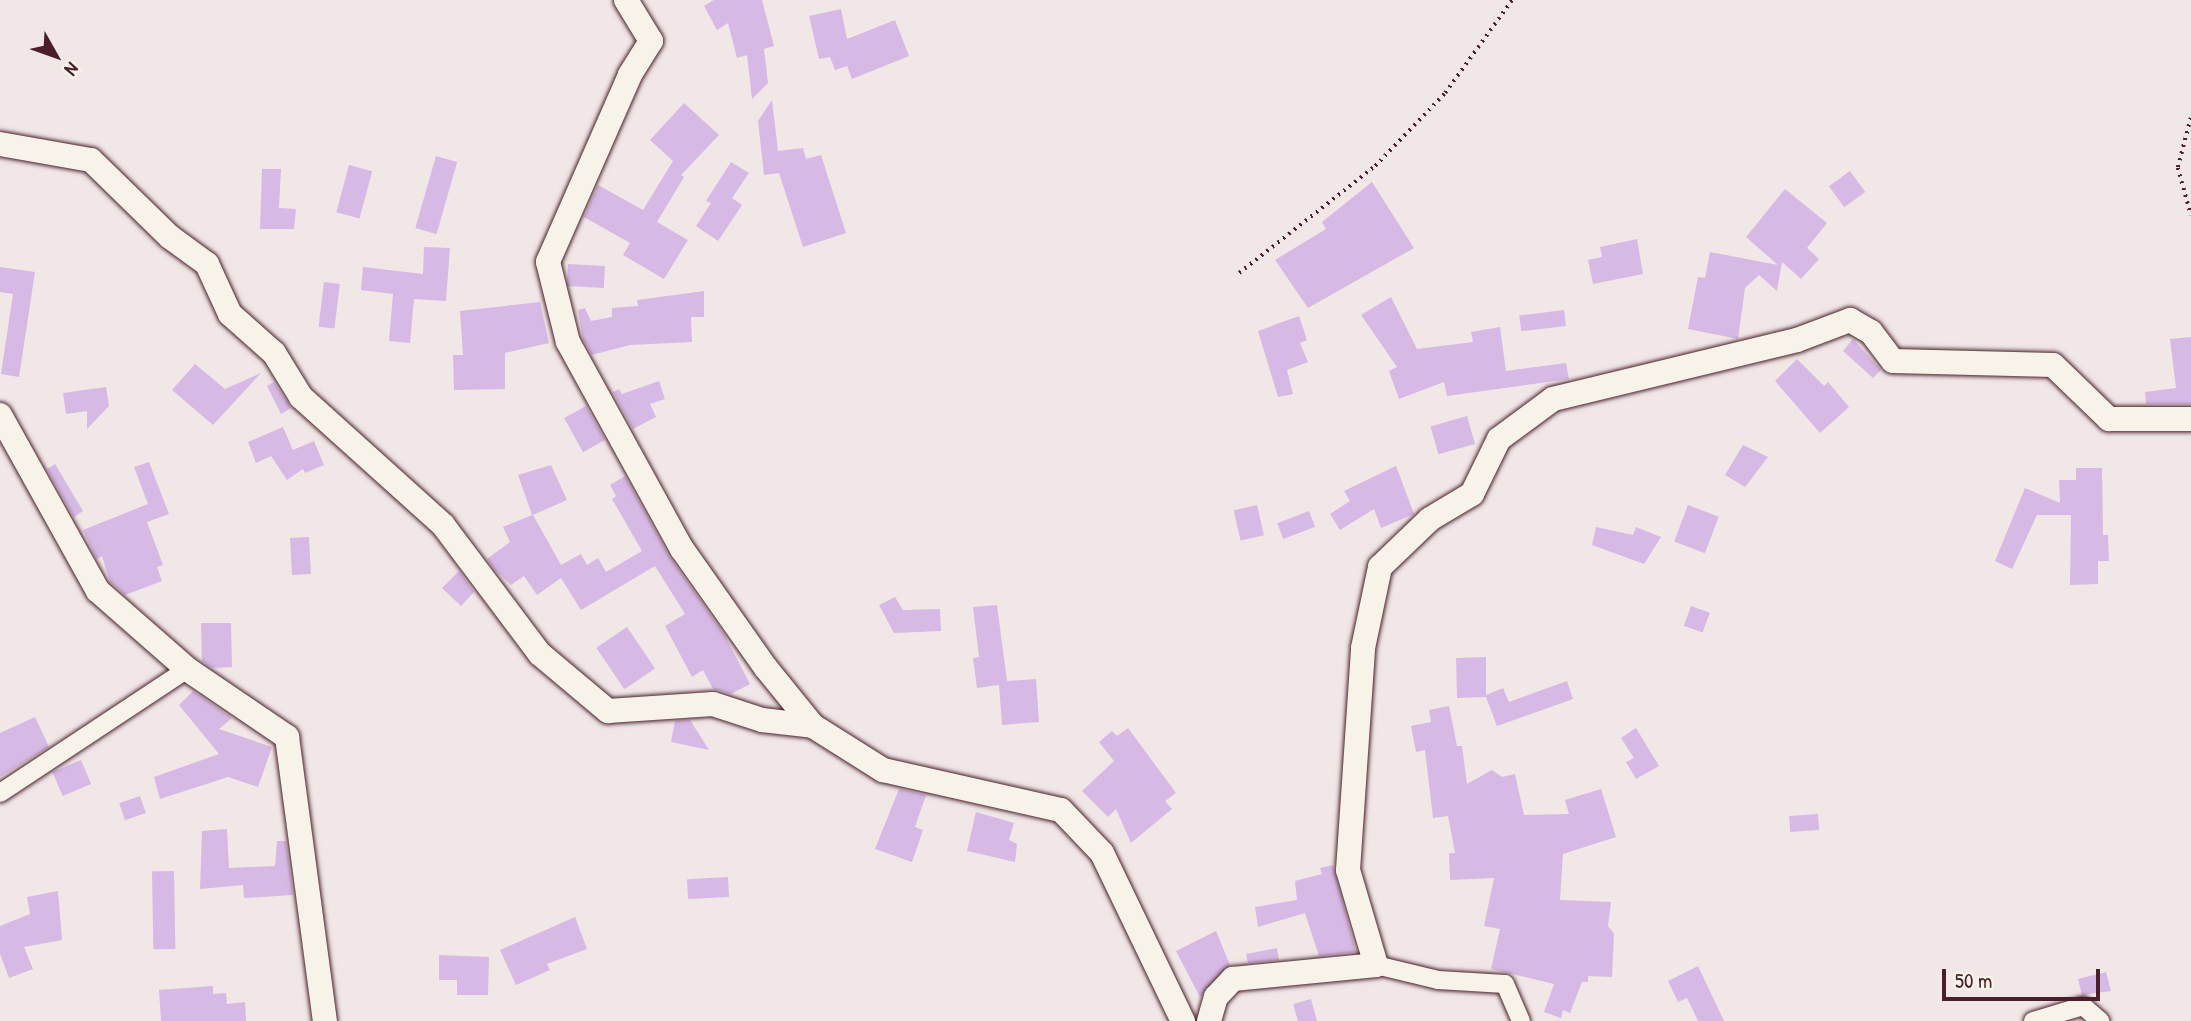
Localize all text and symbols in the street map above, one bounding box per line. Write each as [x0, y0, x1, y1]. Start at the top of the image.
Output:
north arrow [21, 21, 91, 91]
text: N [59, 57, 85, 82]
scale bar [1946, 954, 2104, 998]
text: 50 m [1955, 966, 1992, 995]

